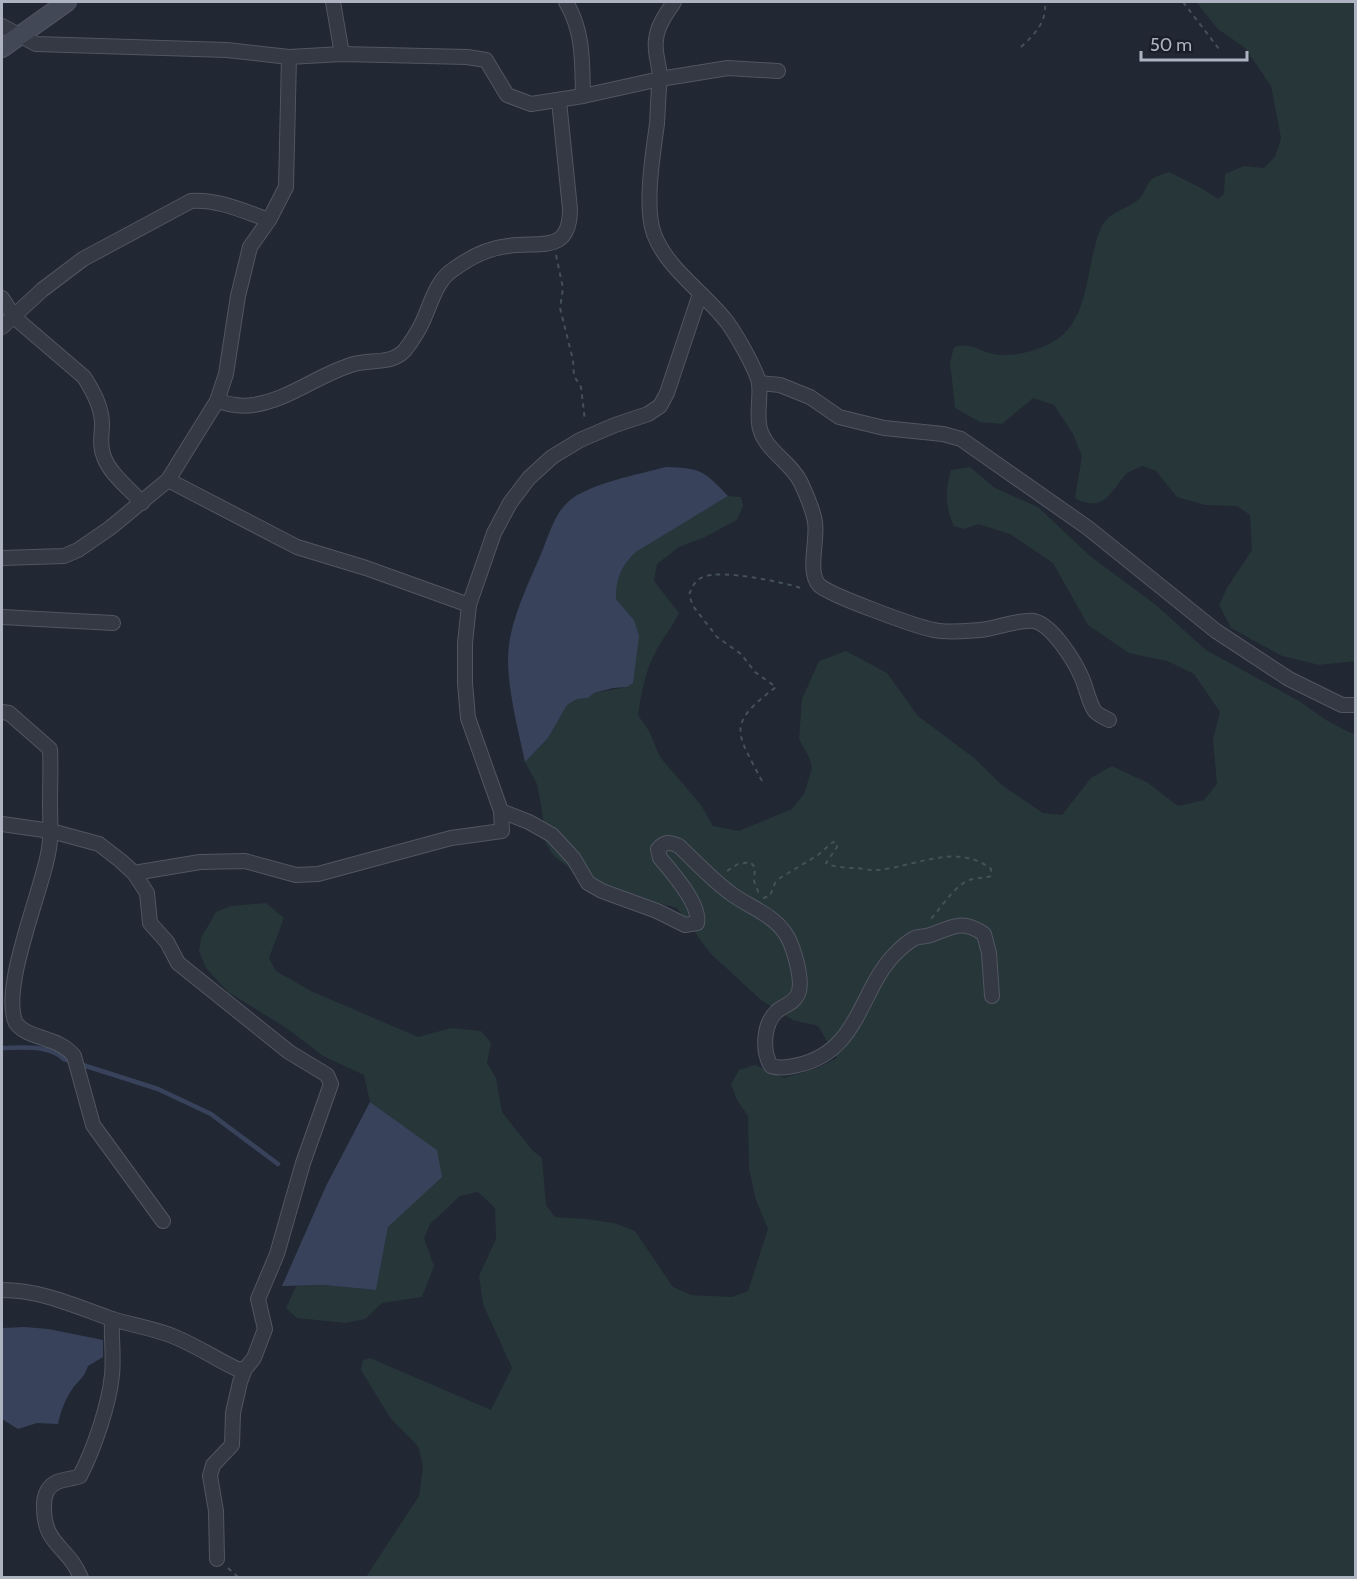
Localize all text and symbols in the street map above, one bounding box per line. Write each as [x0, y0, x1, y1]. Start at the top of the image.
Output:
scale bar [1141, 24, 1248, 62]
text: 50 m [1150, 34, 1192, 56]

